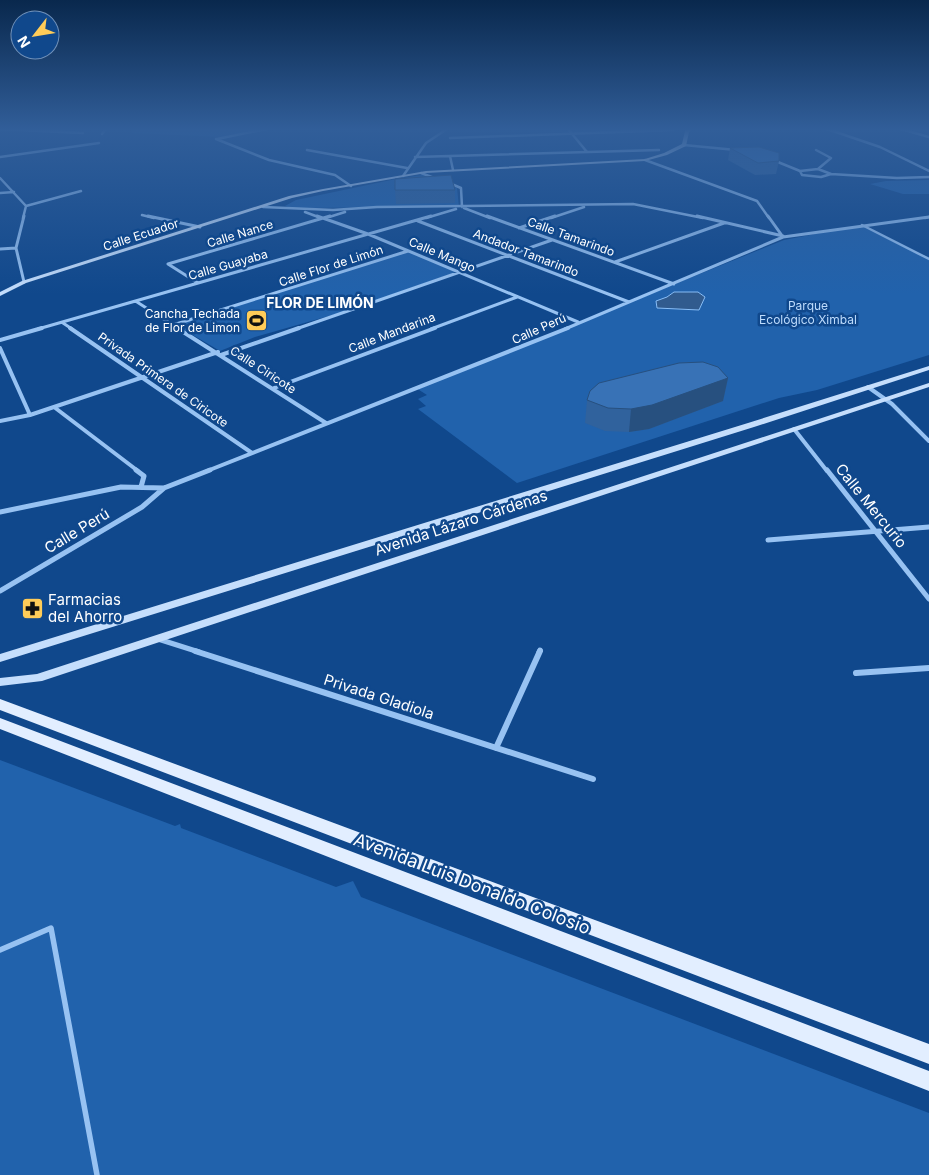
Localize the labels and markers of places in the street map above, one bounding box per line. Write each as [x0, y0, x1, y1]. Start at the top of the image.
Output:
place label: Cancha Techada de Flor de Limon [145, 306, 240, 335]
sports icon: Cancha Techada de Flor de Limon [244, 309, 268, 333]
place label: Farmacias del Ahorro [48, 590, 122, 626]
pharmacy icon: Farmacias del Ahorro [20, 597, 44, 621]

